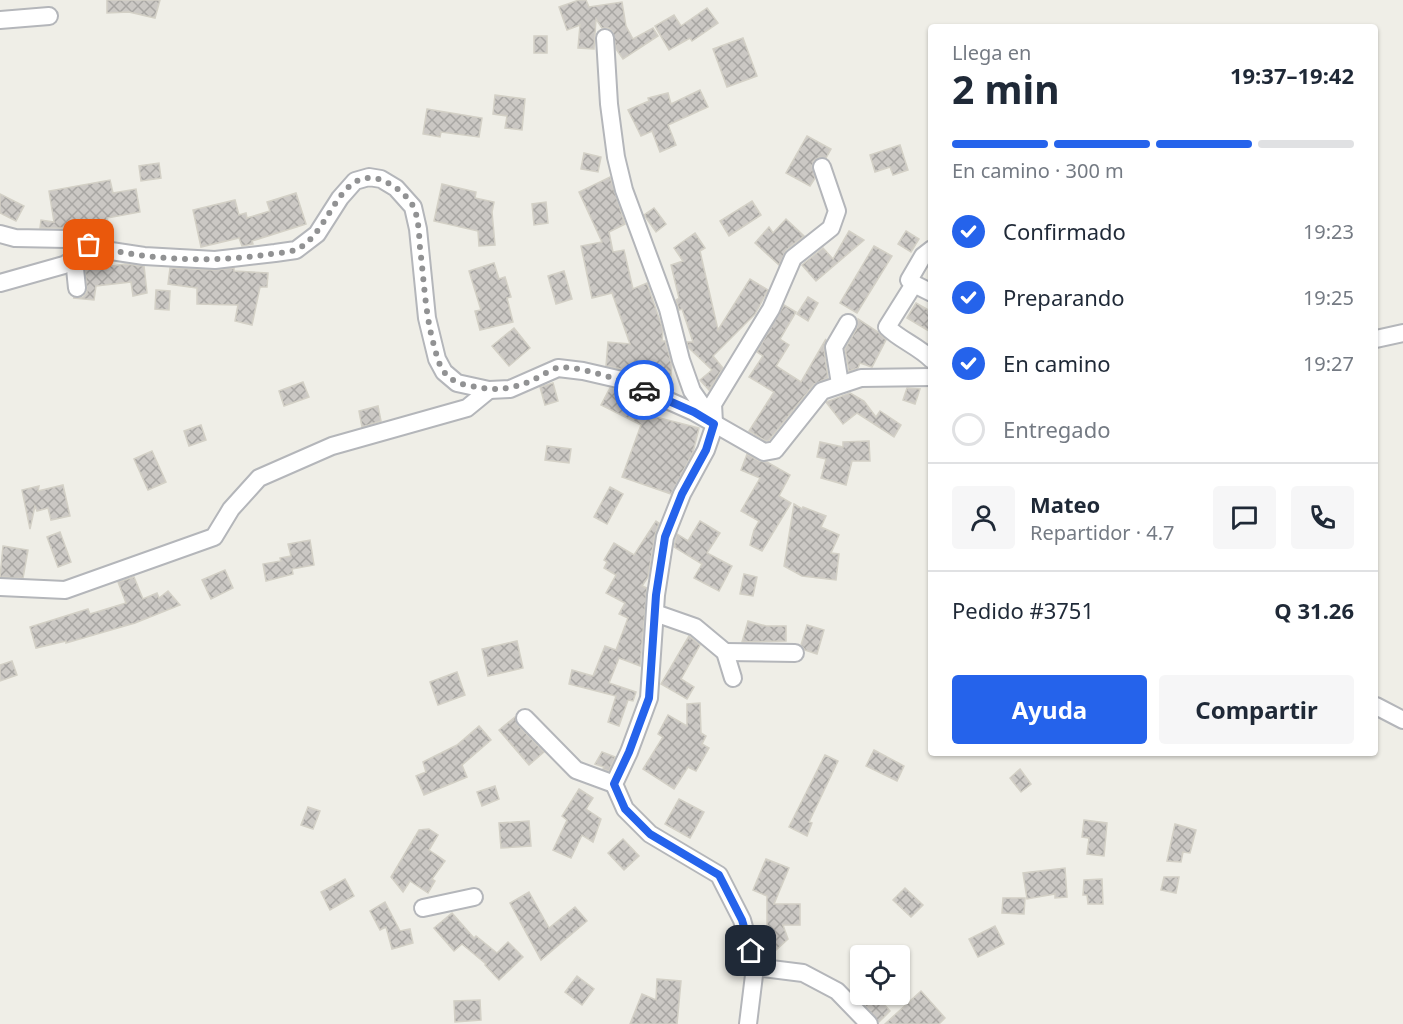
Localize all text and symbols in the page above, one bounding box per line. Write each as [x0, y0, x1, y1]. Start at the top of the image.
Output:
text: Llega en [952, 39, 1031, 66]
text: 19:37–19:42 [1230, 60, 1354, 90]
text: 2 min [952, 62, 1059, 115]
text: En camino · 300 m [952, 157, 1124, 184]
icon: check [952, 215, 985, 248]
text: Confirmado [1003, 216, 1126, 246]
text: 19:23 [1303, 218, 1354, 245]
pin [63, 219, 114, 270]
icon: bag [72, 228, 105, 261]
icon: check [952, 281, 985, 314]
text: Preparando [1003, 282, 1125, 312]
text: 19:25 [1303, 284, 1354, 311]
icon: check [952, 347, 985, 380]
text: En camino [1003, 348, 1111, 378]
text: 19:27 [1303, 350, 1354, 377]
courier [614, 360, 674, 420]
icon: car [628, 374, 661, 407]
text: Entregado [1003, 414, 1111, 444]
button: person [952, 486, 1015, 549]
button: chat [1213, 486, 1276, 549]
button: phone [1291, 486, 1354, 549]
text: Mateo [1030, 489, 1100, 519]
text: Repartidor · 4.7 [1030, 519, 1175, 546]
text: Pedido #3751 [952, 595, 1094, 625]
text: Q 31.26 [1274, 595, 1354, 625]
button: Ayuda [952, 675, 1147, 744]
button: Compartir [1159, 675, 1354, 744]
pin [725, 925, 776, 976]
icon: home [734, 934, 767, 967]
map controls [850, 945, 910, 1005]
button: locate [850, 945, 910, 1005]

